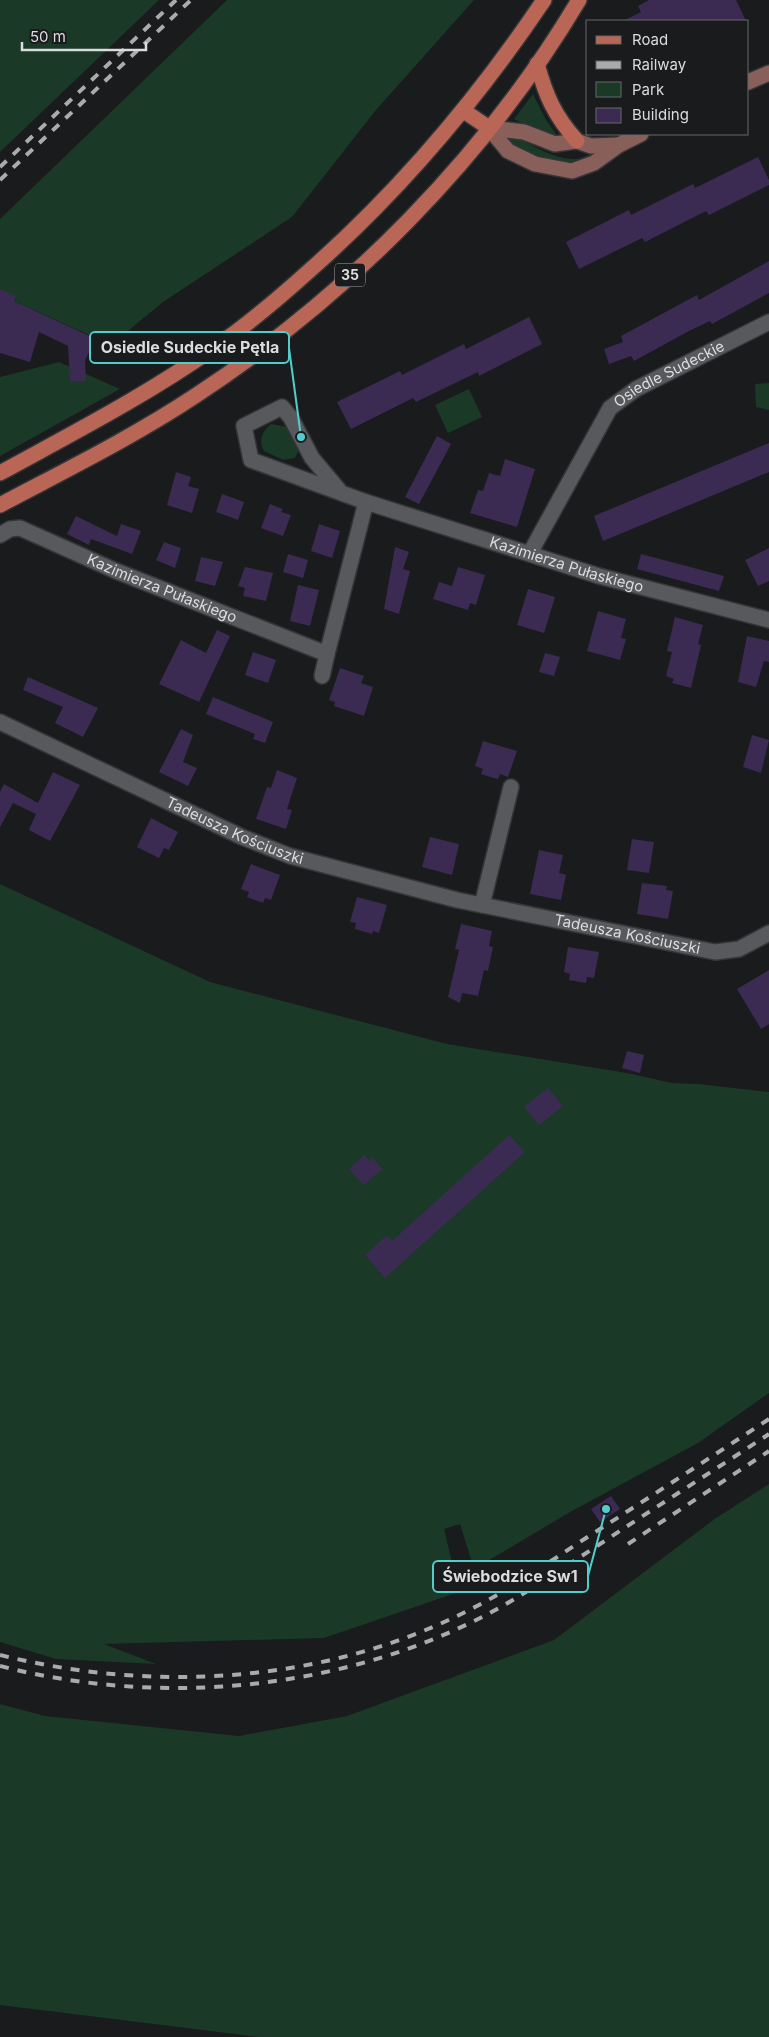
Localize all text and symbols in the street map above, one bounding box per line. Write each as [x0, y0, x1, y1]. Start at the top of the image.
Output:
scale bar [22, 20, 146, 52]
legend [586, 20, 749, 135]
text: 50 m [30, 27, 66, 46]
text: Road [632, 30, 668, 49]
text: Railway [632, 55, 687, 74]
text: Park [632, 80, 665, 99]
text: Building [632, 105, 689, 124]
road number: 35 [335, 264, 365, 286]
callout: Osiedle Sudeckie Pętla [90, 332, 289, 363]
street label: Osiedle Sudeckie [610, 336, 727, 411]
text: Osiedle Sudeckie Pętla [101, 337, 279, 357]
street label: Kazimierza Pułaskiego [487, 532, 646, 596]
street label: Kazimierza Pułaskiego [84, 549, 240, 627]
street label: Tadeusza Kościuszki [163, 792, 306, 868]
street label: Tadeusza Kościuszki [553, 910, 702, 958]
callout: Świebodzice Sw1 [433, 1561, 588, 1592]
text: Świebodzice Sw1 [442, 1566, 578, 1586]

